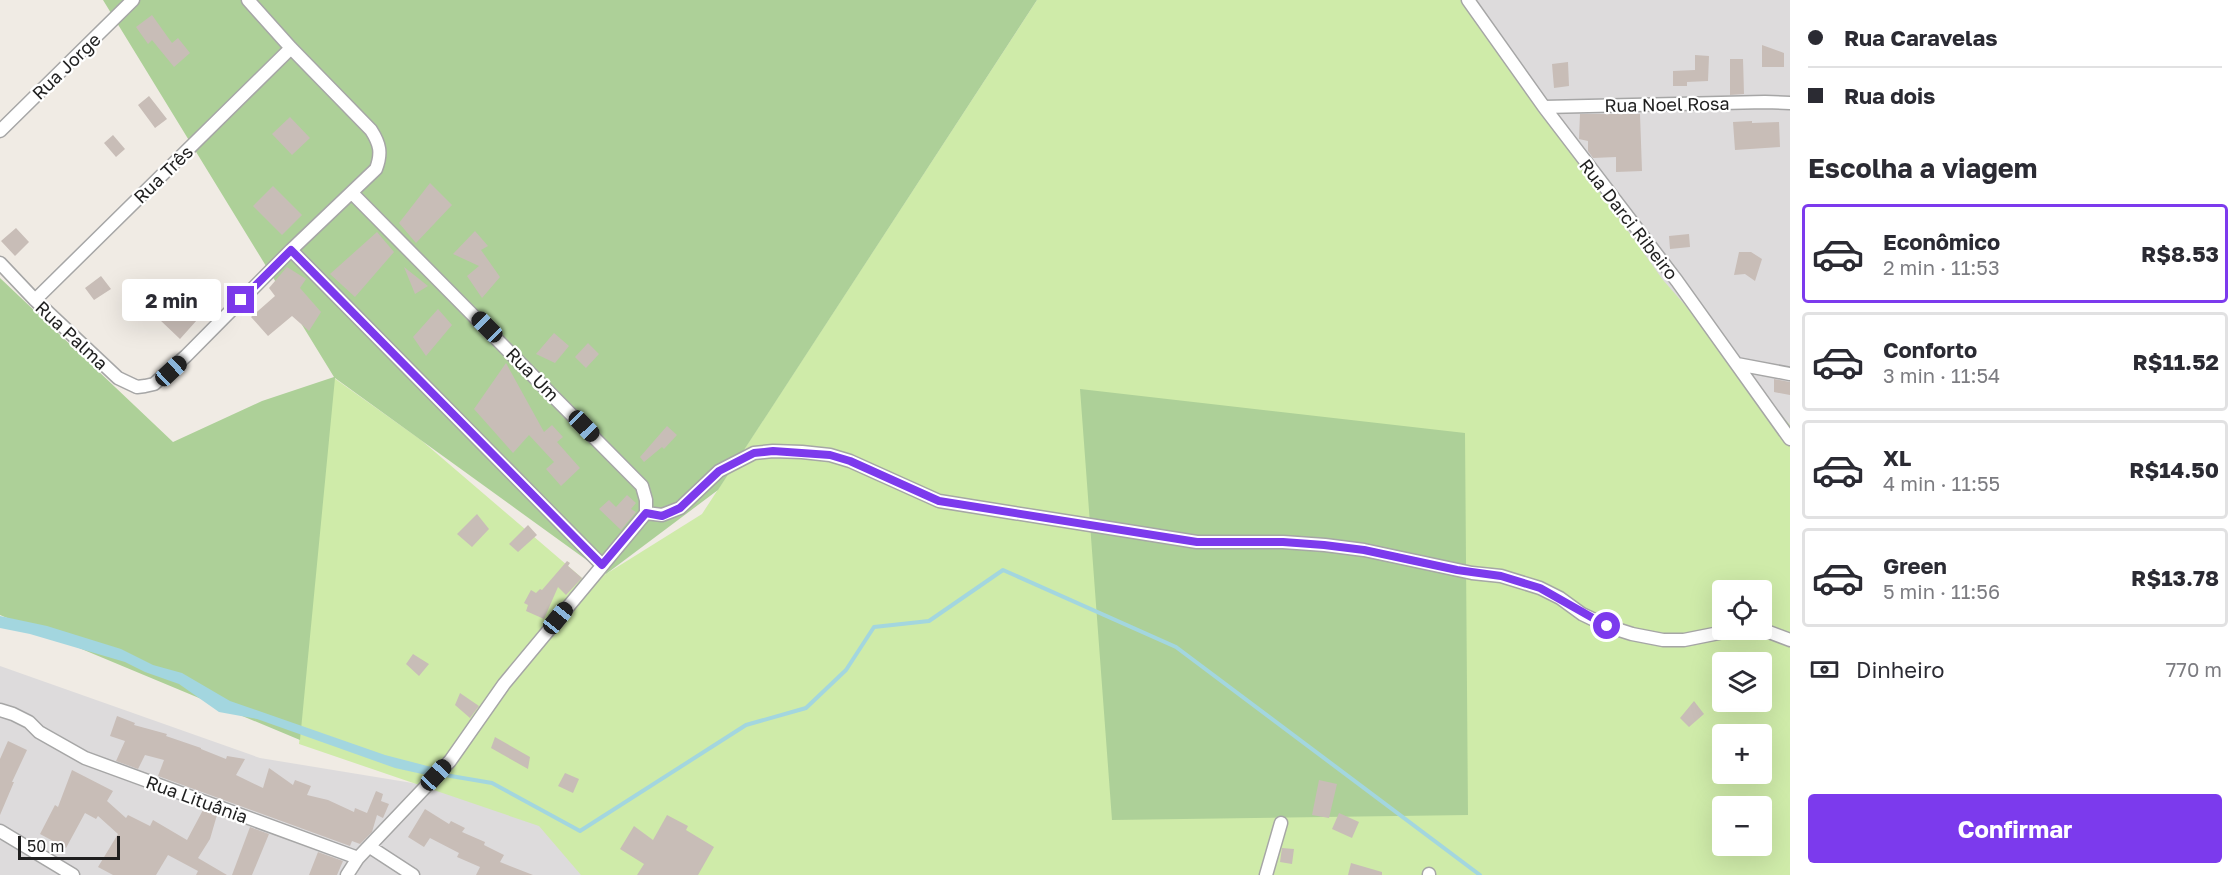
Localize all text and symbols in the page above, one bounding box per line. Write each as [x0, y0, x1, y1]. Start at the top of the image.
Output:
text: Rua Caravelas [1844, 24, 1998, 51]
street label: Rua Jorge [27, 28, 105, 104]
text: Rua dois [1844, 82, 1935, 109]
street label: Rua Noel Rosa [1604, 92, 1730, 116]
street label: Rua Três [129, 140, 197, 208]
text: Escolha a viagem [1808, 152, 2037, 184]
street label: Rua Darci Ribeiro [1575, 154, 1683, 284]
icon: car [1811, 227, 1865, 281]
text: Econômico [1883, 228, 2000, 255]
text: R$8.53 [2141, 240, 2219, 267]
text: 2 min · 11:53 [1883, 255, 2000, 279]
callout: 2 min [121, 279, 220, 321]
route end [227, 286, 254, 313]
text: 2 min [145, 288, 198, 312]
street label: Rua Palma [31, 296, 113, 374]
car [468, 308, 506, 346]
icon: car [1811, 335, 1865, 389]
text: Conforto [1883, 336, 1977, 363]
street label: Rua Um [502, 342, 564, 406]
text: R$11.52 [2132, 348, 2219, 375]
car [152, 352, 190, 390]
text: 3 min · 11:54 [1883, 363, 2000, 387]
car [565, 407, 603, 445]
icon: car [1811, 443, 1865, 497]
text: XL [1883, 444, 1911, 471]
text: R$14.50 [2129, 456, 2219, 483]
text: 4 min · 11:55 [1883, 471, 2000, 495]
icon: car [1811, 551, 1865, 605]
text: Green [1883, 552, 1947, 579]
text: R$13.78 [2131, 564, 2219, 591]
text: 5 min · 11:56 [1883, 579, 2000, 603]
map controls [1712, 580, 1772, 856]
button: locate [1712, 580, 1772, 640]
car [540, 598, 576, 638]
route start [1593, 612, 1620, 639]
button: layers [1712, 652, 1772, 712]
icon: cash [1808, 653, 1841, 686]
text: Dinheiro [1856, 656, 1945, 683]
text: 770 m [2166, 657, 2222, 681]
button: + [1712, 724, 1772, 784]
car [417, 756, 455, 794]
street label: Rua Lituânia [143, 770, 251, 828]
button: Confirmar [1808, 794, 2222, 863]
button: − [1712, 796, 1772, 856]
scale bar [18, 833, 120, 860]
text: 50 m [27, 836, 64, 856]

